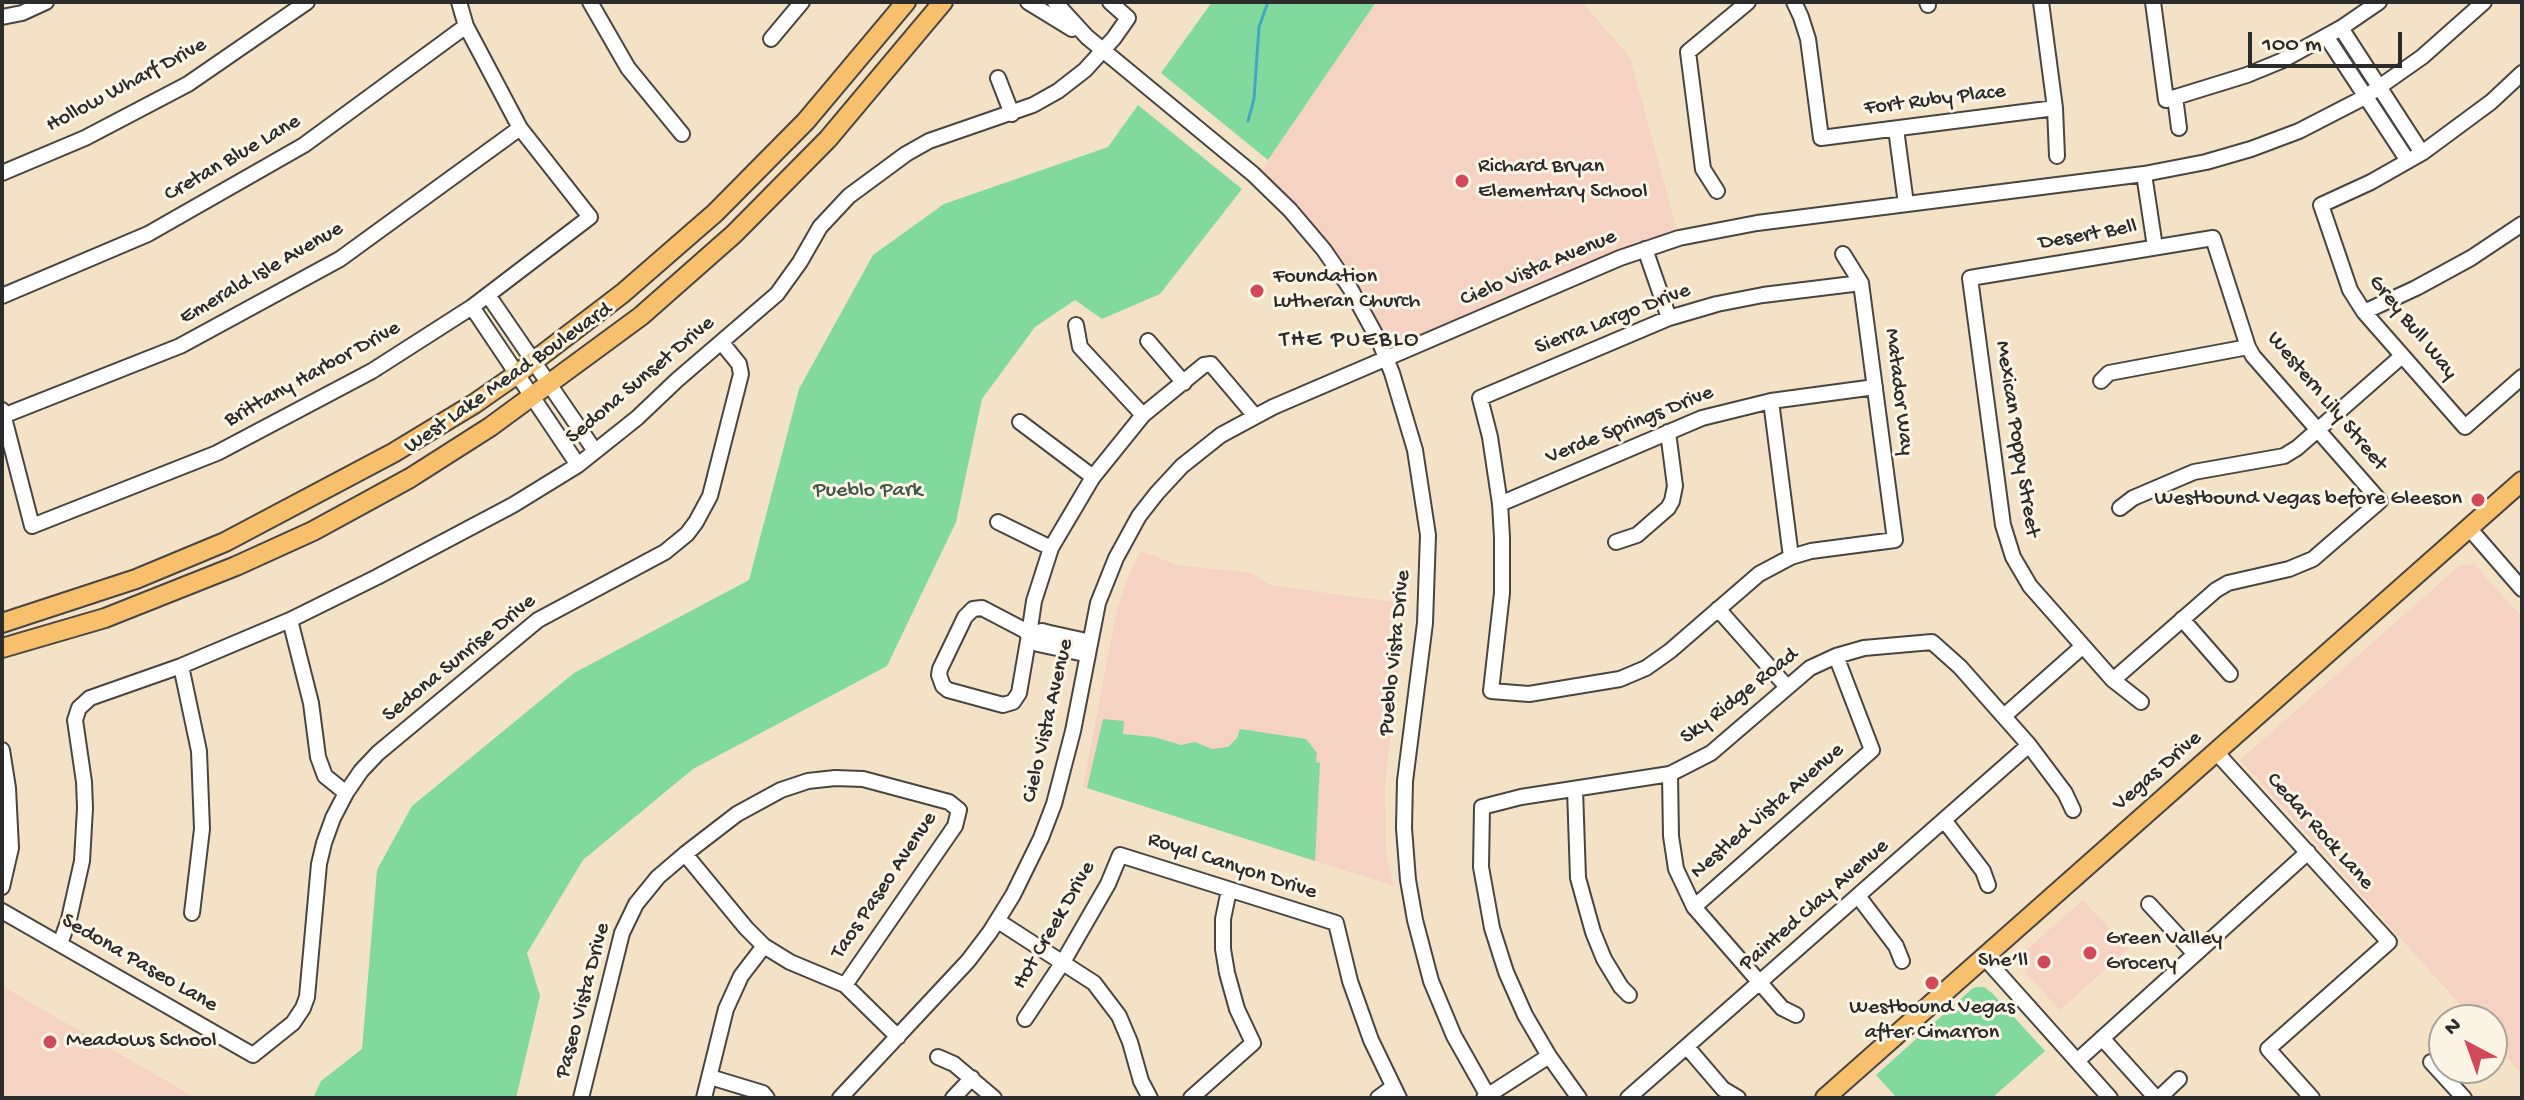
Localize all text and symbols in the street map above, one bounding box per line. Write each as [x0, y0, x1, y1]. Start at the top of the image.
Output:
scale bar [2252, 16, 2406, 66]
text: 100 m [2262, 31, 2322, 60]
street label: Hollow Wharf Drive [42, 33, 212, 139]
street label: Fort Ruby Place [1863, 79, 2007, 123]
street label: Cretan Blue Lane [160, 109, 306, 209]
place label: Richard Bryan Elementary School [1478, 155, 1648, 206]
marker: Richard Bryan Elementary School [1453, 172, 1471, 190]
street label: Desert Bell [2037, 214, 2139, 258]
street label: Emerald Isle Avenue [175, 216, 349, 332]
street label: Cielo Vista Avenue [1457, 224, 1621, 314]
place label: Foundation Lutheran Church [1273, 265, 1420, 316]
street label: Grey Bull Way [2362, 270, 2462, 386]
street label: Sierra Largo Drive [1531, 278, 1695, 362]
marker: Foundation Lutheran Church [1248, 282, 1266, 300]
street label: West Lake Mead Boulevard [400, 297, 618, 461]
street label: Sedona Sunset Drive [561, 311, 721, 451]
street label: Brittany Harbor Drive [220, 316, 406, 434]
district label: THE PUEBLO [1279, 327, 1421, 355]
street label: Matador Way [1877, 327, 1919, 457]
street label: Western Lily Street [2260, 327, 2392, 477]
street label: Mexican Poppy Street [1987, 339, 2045, 539]
street label: Verde Springs Drive [1542, 380, 1718, 472]
park label: Pueblo Park [814, 479, 922, 505]
place label: Westbound Vegas before Gleeson [2154, 487, 2462, 513]
marker: Westbound Vegas before Gleeson [2469, 491, 2487, 509]
street label: Pueblo Vista Drive [1374, 569, 1418, 737]
street label: Sedona Sunrise Drive [378, 589, 542, 729]
street label: Cielo Vista Avenue [1017, 637, 1081, 805]
street label: Sky Ridge Road [1676, 643, 1804, 751]
street label: Vegas Drive [2108, 726, 2208, 818]
street label: Nestled Vista Avenue [1686, 738, 1850, 886]
street label: Cedar Rock Lane [2259, 768, 2379, 896]
street label: Taos Paseo Avenue [826, 807, 944, 965]
street label: Royal Canyon Drive [1144, 827, 1320, 907]
street label: Painted Clay Avenue [1735, 834, 1895, 978]
street label: Hot Creek Drive [1008, 857, 1102, 995]
street label: Sedona Paseo Lane [56, 909, 222, 1019]
street label: Paseo Vista Drive [551, 920, 617, 1082]
place label: Green Valley Grocery [2106, 927, 2222, 978]
marker: Green Valley Grocery [2081, 944, 2099, 962]
place label: She’ll [1978, 949, 2028, 975]
marker: She’ll [2035, 953, 2053, 971]
marker: Westbound Vegas after Cimarron [1923, 974, 1941, 992]
place label: Westbound Vegas after Cimarron [1849, 996, 2015, 1048]
north arrow [2428, 1004, 2508, 1084]
text: N [2440, 1013, 2468, 1042]
place label: Meadows School [66, 1029, 217, 1055]
marker: Meadows School [41, 1033, 59, 1051]

